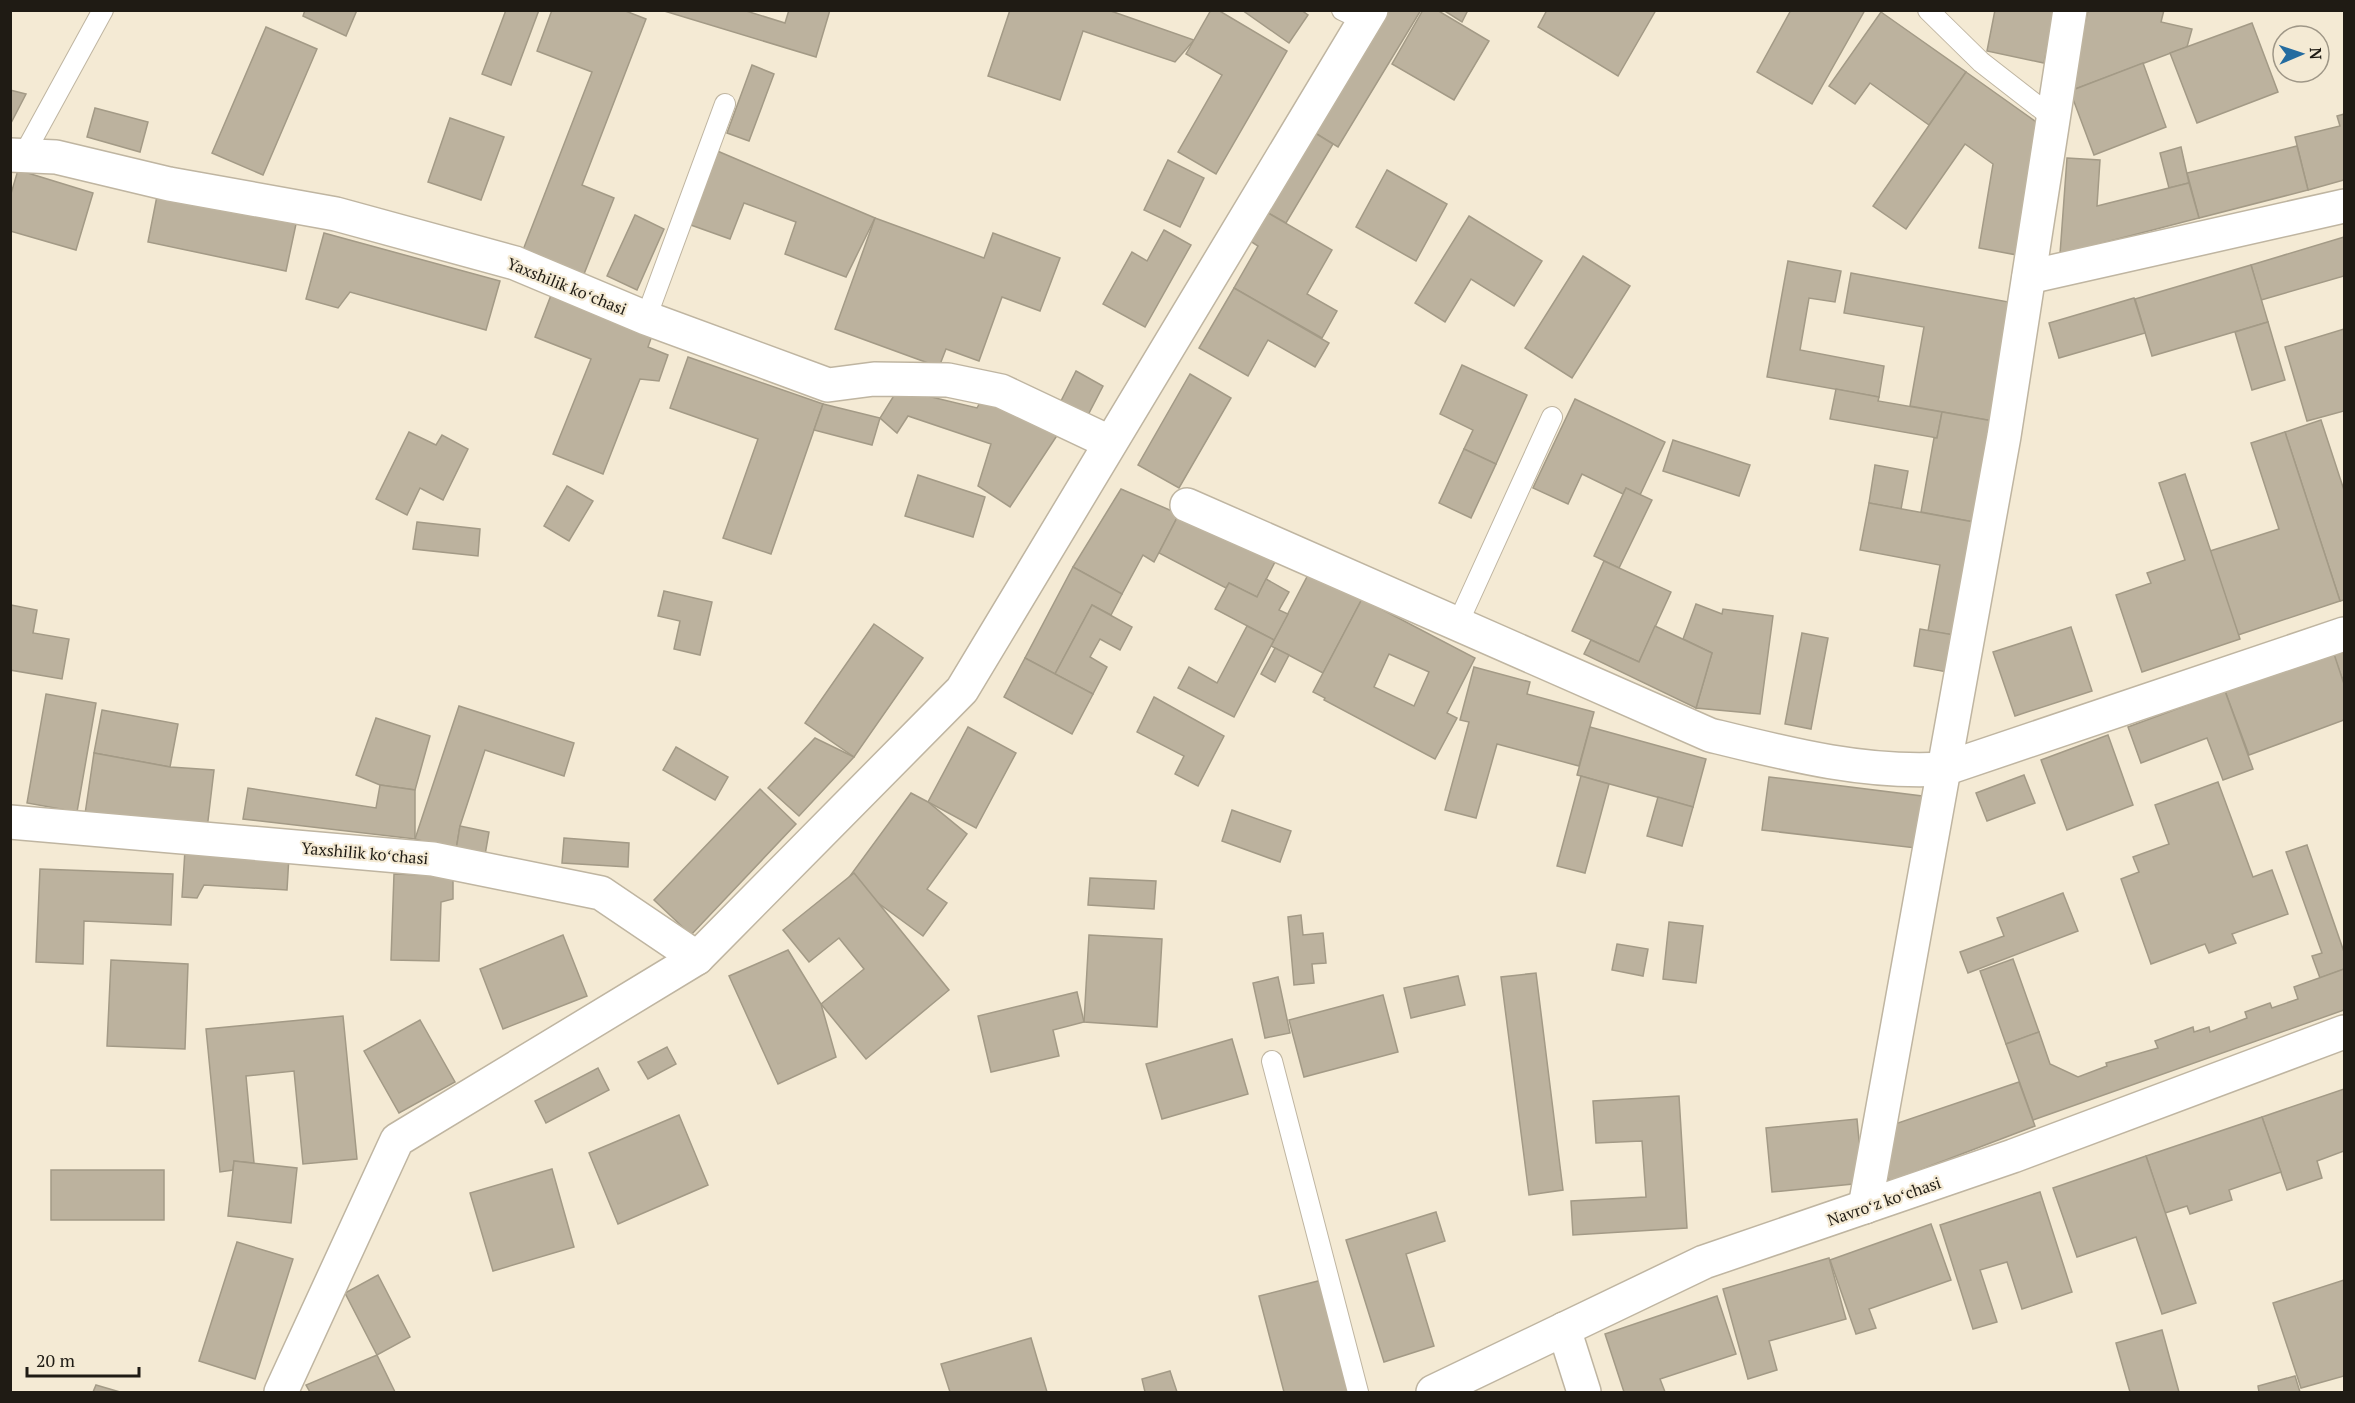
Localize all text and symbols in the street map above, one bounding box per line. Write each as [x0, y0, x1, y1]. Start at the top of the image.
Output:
north arrow [2271, 24, 2331, 84]
text: N [2305, 47, 2327, 60]
street label: Yaxshilik koʻchasi [504, 252, 630, 320]
street label: Yaxshilik koʻchasi [301, 836, 430, 870]
street label: Navroʻz koʻchasi [1824, 1171, 1944, 1231]
scale bar [27, 1340, 140, 1378]
text: 20 m [36, 1348, 76, 1372]

